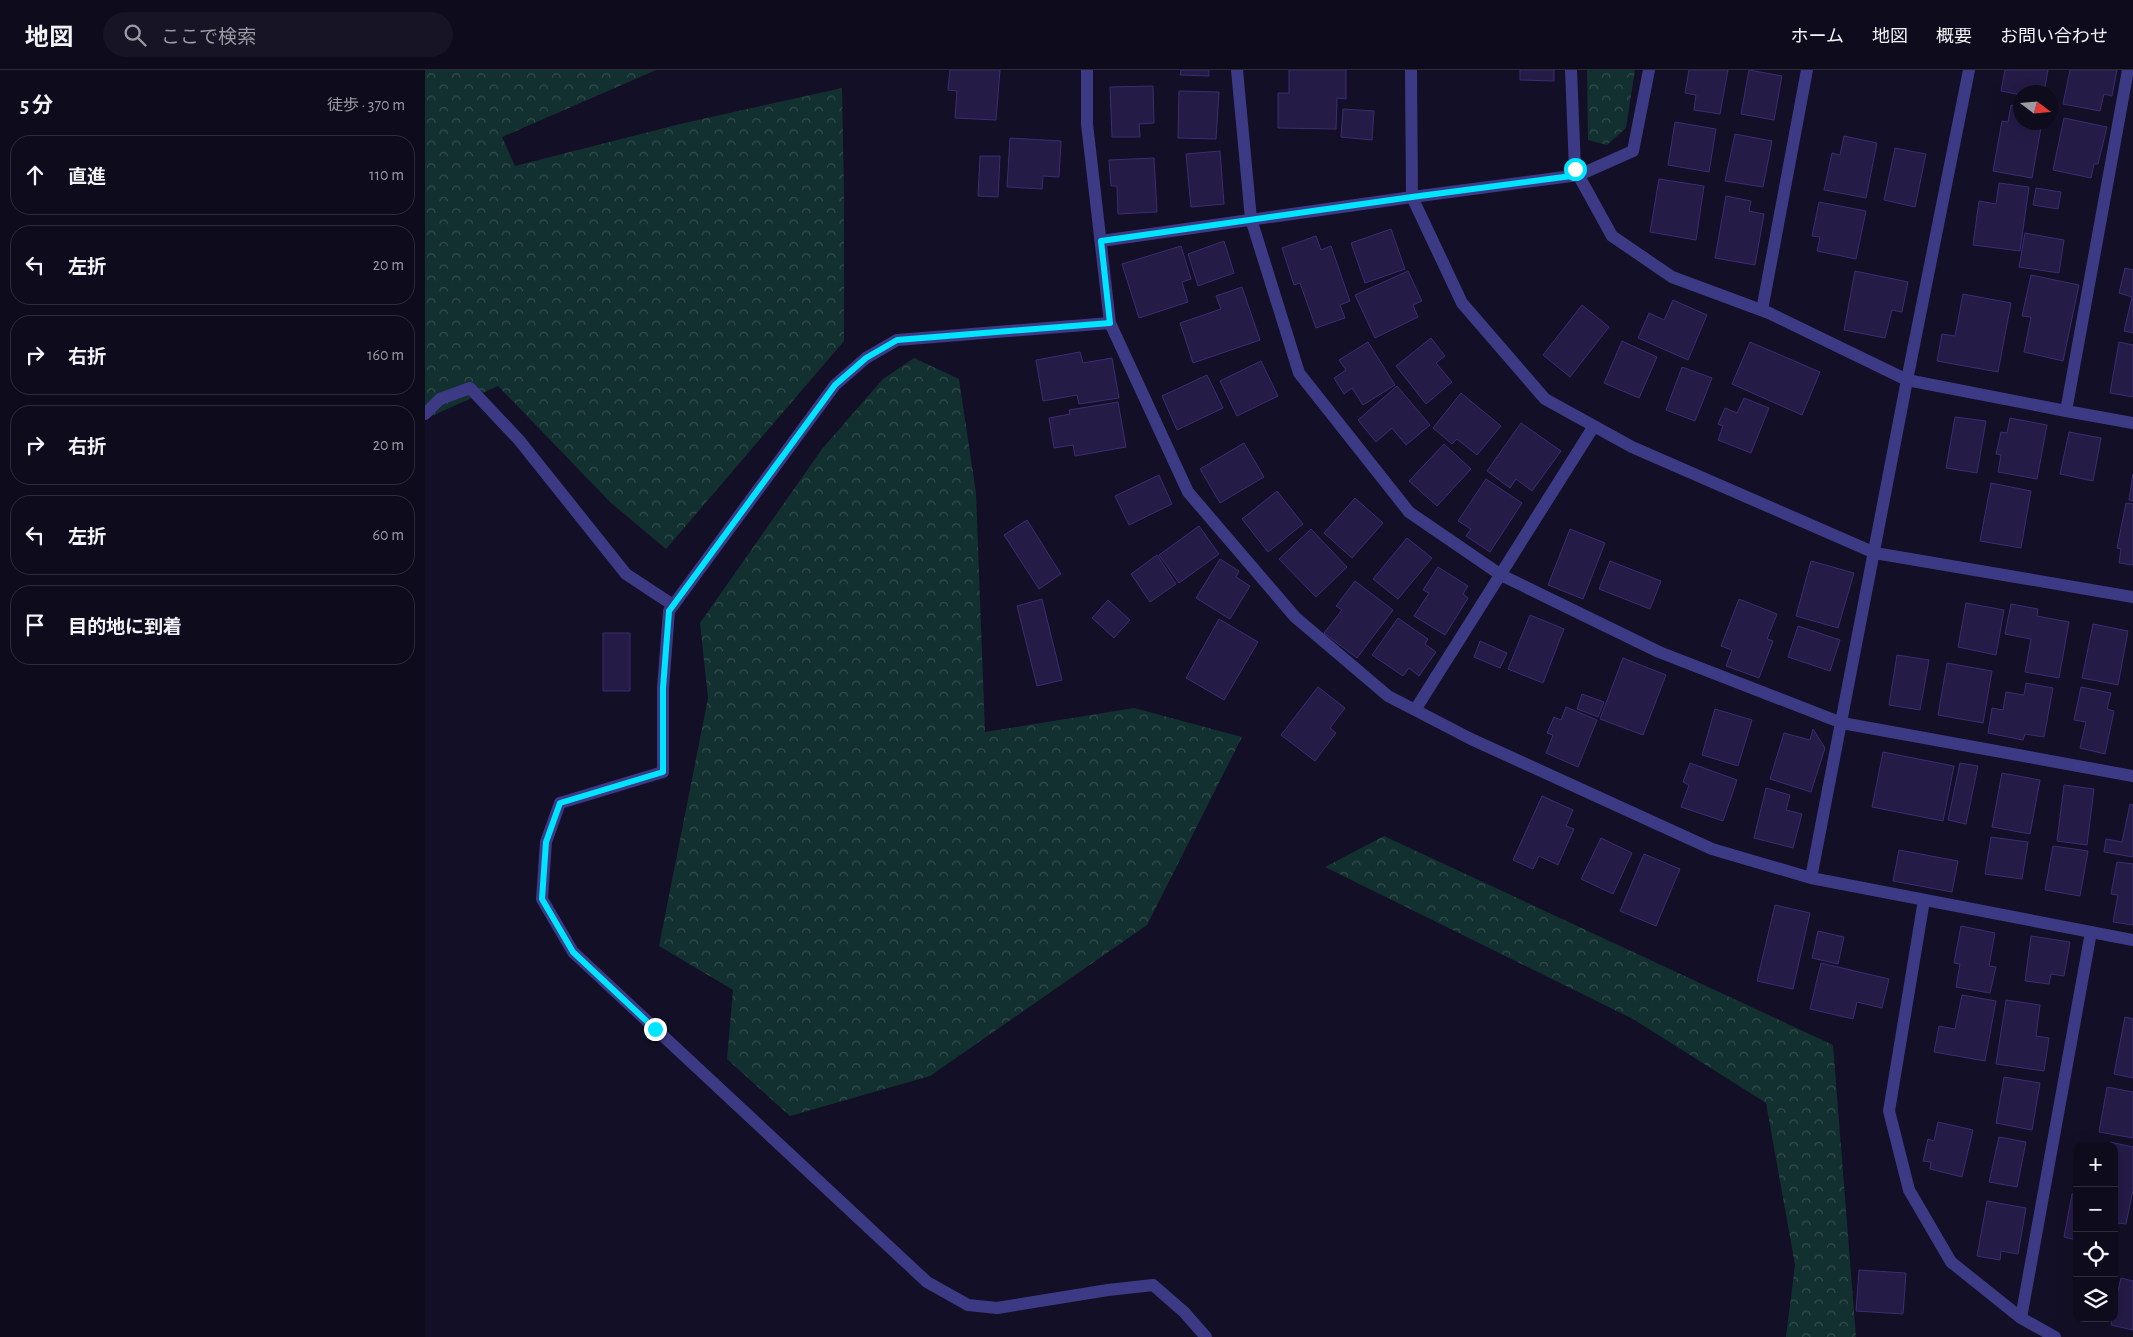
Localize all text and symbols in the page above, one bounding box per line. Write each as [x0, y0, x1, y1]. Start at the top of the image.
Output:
search box [103, 12, 453, 57]
icon: search [121, 21, 149, 49]
text: 地図 [25, 26, 73, 50]
text: ここで検索 [161, 28, 256, 47]
text: ホーム [1791, 28, 1844, 46]
text: 地図 [1872, 28, 1908, 46]
text: 概要 [1936, 28, 1972, 46]
text: お問い合わせ [2000, 28, 2108, 46]
north arrow [2013, 85, 2058, 130]
text: 5 分 [20, 95, 53, 116]
text: 徒歩 · 370 m [327, 97, 405, 113]
route start [1564, 158, 1587, 181]
icon: ahead [21, 161, 49, 189]
text: 110 m [369, 167, 404, 183]
text: 直進 [68, 168, 106, 187]
icon: left [21, 251, 49, 279]
text: 20 m [373, 257, 404, 273]
text: 左折 [68, 258, 106, 277]
icon: right [21, 341, 49, 369]
text: 160 m [367, 347, 404, 363]
text: 右折 [68, 348, 106, 367]
icon: right [21, 431, 49, 459]
text: 20 m [373, 437, 404, 453]
text: 右折 [68, 438, 106, 457]
icon: left [21, 521, 49, 549]
text: 60 m [373, 527, 404, 543]
text: 左折 [68, 528, 106, 547]
icon: arrive [21, 611, 49, 639]
text: 目的地に到着 [68, 618, 182, 637]
route end [644, 1018, 667, 1041]
map controls [2073, 1142, 2118, 1322]
button: + [2073, 1142, 2118, 1187]
button: − [2073, 1187, 2118, 1232]
button: locate [2073, 1232, 2118, 1277]
button: layers [2073, 1277, 2118, 1322]

